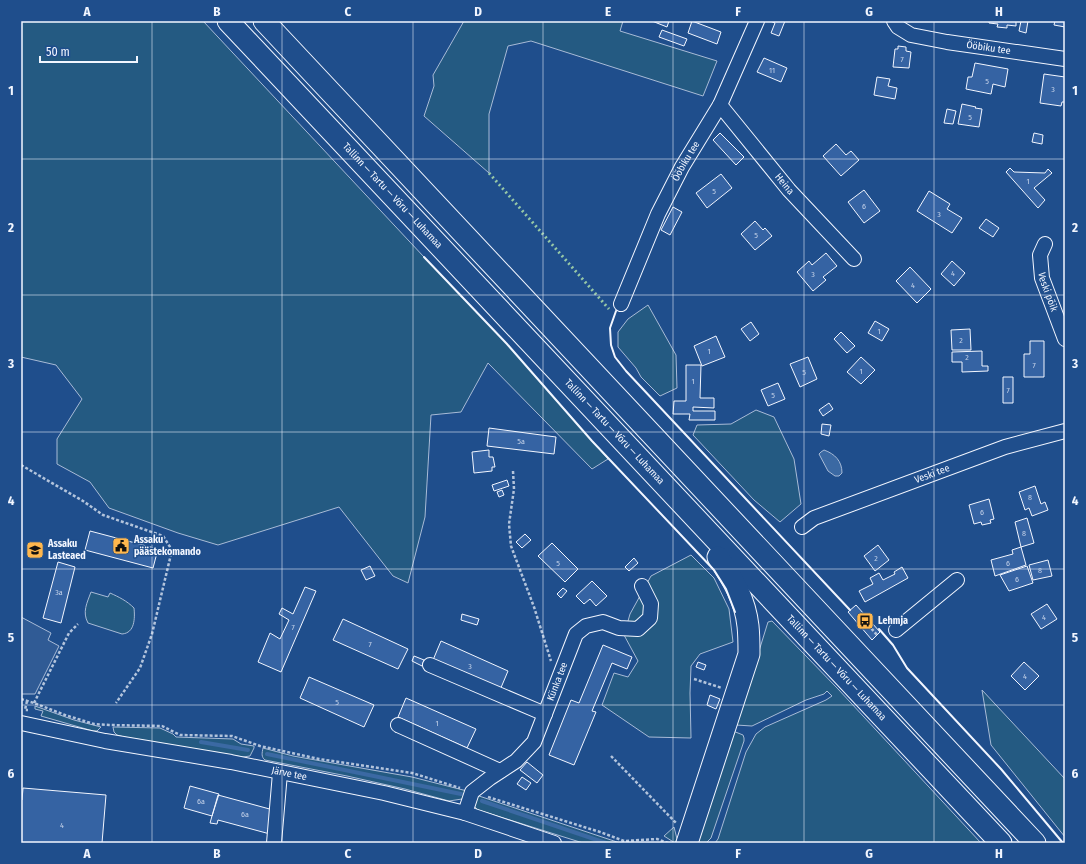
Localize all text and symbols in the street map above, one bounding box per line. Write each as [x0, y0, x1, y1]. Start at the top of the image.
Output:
text: A [82, 4, 91, 19]
text: B [213, 4, 221, 19]
text: C [345, 4, 352, 19]
text: D [474, 4, 482, 19]
text: E [605, 4, 611, 19]
text: F [735, 4, 741, 19]
text: G [865, 4, 873, 19]
text: H [995, 4, 1003, 19]
scale bar [40, 38, 137, 64]
street label: Ööbiku tee [965, 38, 1011, 57]
text: 50 m [46, 45, 70, 59]
house number: 7 [900, 55, 904, 64]
house number: 11 [769, 66, 775, 75]
house number: 5 [985, 77, 989, 86]
text: 1 [8, 83, 14, 98]
text: 1 [1072, 83, 1078, 98]
house number: 3 [1051, 85, 1055, 94]
house number: 5 [968, 113, 972, 122]
street label: Ööbiku tee [669, 139, 702, 183]
street label: Tallinn — Tartu — Võru — Luhamaa [340, 141, 445, 251]
street label: Heina [772, 171, 796, 197]
house number: 1 [1026, 177, 1030, 186]
house number: 5 [712, 187, 716, 196]
house number: 6 [862, 202, 866, 211]
house number: 3 [937, 210, 941, 219]
text: 2 [7, 220, 14, 235]
text: 2 [1071, 220, 1078, 235]
house number: 5 [754, 231, 758, 240]
house number: 4 [951, 269, 955, 278]
house number: 3 [811, 270, 815, 279]
street label: Veski põik [1036, 272, 1060, 314]
house number: 4 [911, 281, 915, 290]
house number: 1 [877, 327, 881, 336]
house number: 2 [959, 336, 963, 345]
house number: 1 [707, 347, 711, 356]
house number: 2 [965, 353, 969, 362]
text: 3 [7, 356, 14, 371]
text: 3 [1071, 356, 1078, 371]
house number: 7 [1032, 361, 1036, 370]
house number: 1 [859, 367, 863, 376]
house number: 5 [802, 368, 806, 377]
street label: Tallinn — Tartu — Võru — Luhamaa [562, 377, 667, 487]
house number: 1 [691, 377, 695, 386]
house number: 7 [1006, 386, 1010, 395]
house number: 5 [771, 391, 775, 400]
house number: 5a [517, 437, 525, 446]
street label: Veski tee [913, 462, 951, 486]
text: 4 [8, 493, 15, 508]
house number: 8 [1028, 493, 1032, 502]
text: 4 [1072, 493, 1079, 508]
house number: 6 [980, 508, 984, 517]
house number: 8 [1022, 529, 1026, 538]
place label: Assaku päästekomando [133, 534, 202, 558]
public building icon: Assaku päästekomando [111, 536, 131, 556]
place label: Assaku Lasteaed [47, 538, 86, 562]
school or university icon: Assaku Lasteaed [25, 540, 45, 560]
house number: 2 [874, 554, 878, 563]
house number: 5 [556, 559, 560, 568]
house number: 6 [1006, 559, 1010, 568]
house number: 8 [1038, 566, 1042, 575]
house number: 6 [1015, 575, 1019, 584]
house number: 3a [55, 588, 63, 597]
bus stop icon: Lehmja [855, 611, 875, 631]
street label: Tallinn — Tartu — Võru — Luhamaa [784, 613, 889, 723]
house number: 4 [1042, 613, 1046, 622]
place label: Lehmja [878, 615, 908, 627]
house number: 7 [291, 623, 295, 632]
text: 5 [8, 630, 14, 645]
text: 5 [1072, 630, 1078, 645]
house number: 7 [368, 640, 372, 649]
street label: Künka tee [545, 660, 570, 703]
house number: 3 [468, 662, 472, 671]
house number: 4 [1023, 672, 1027, 681]
house number: 5 [335, 698, 339, 707]
house number: 1 [435, 719, 439, 728]
street label: Järve tee [270, 764, 308, 783]
text: 6 [8, 766, 15, 781]
text: 6 [1072, 766, 1079, 781]
house number: 6a [197, 797, 205, 806]
house number: 6a [241, 810, 249, 819]
house number: 4 [60, 821, 64, 830]
text: A [82, 846, 91, 861]
text: B [213, 846, 221, 861]
text: C [345, 846, 352, 861]
text: D [474, 846, 482, 861]
text: E [605, 846, 611, 861]
text: F [735, 846, 741, 861]
text: G [865, 846, 873, 861]
text: H [995, 846, 1003, 861]

